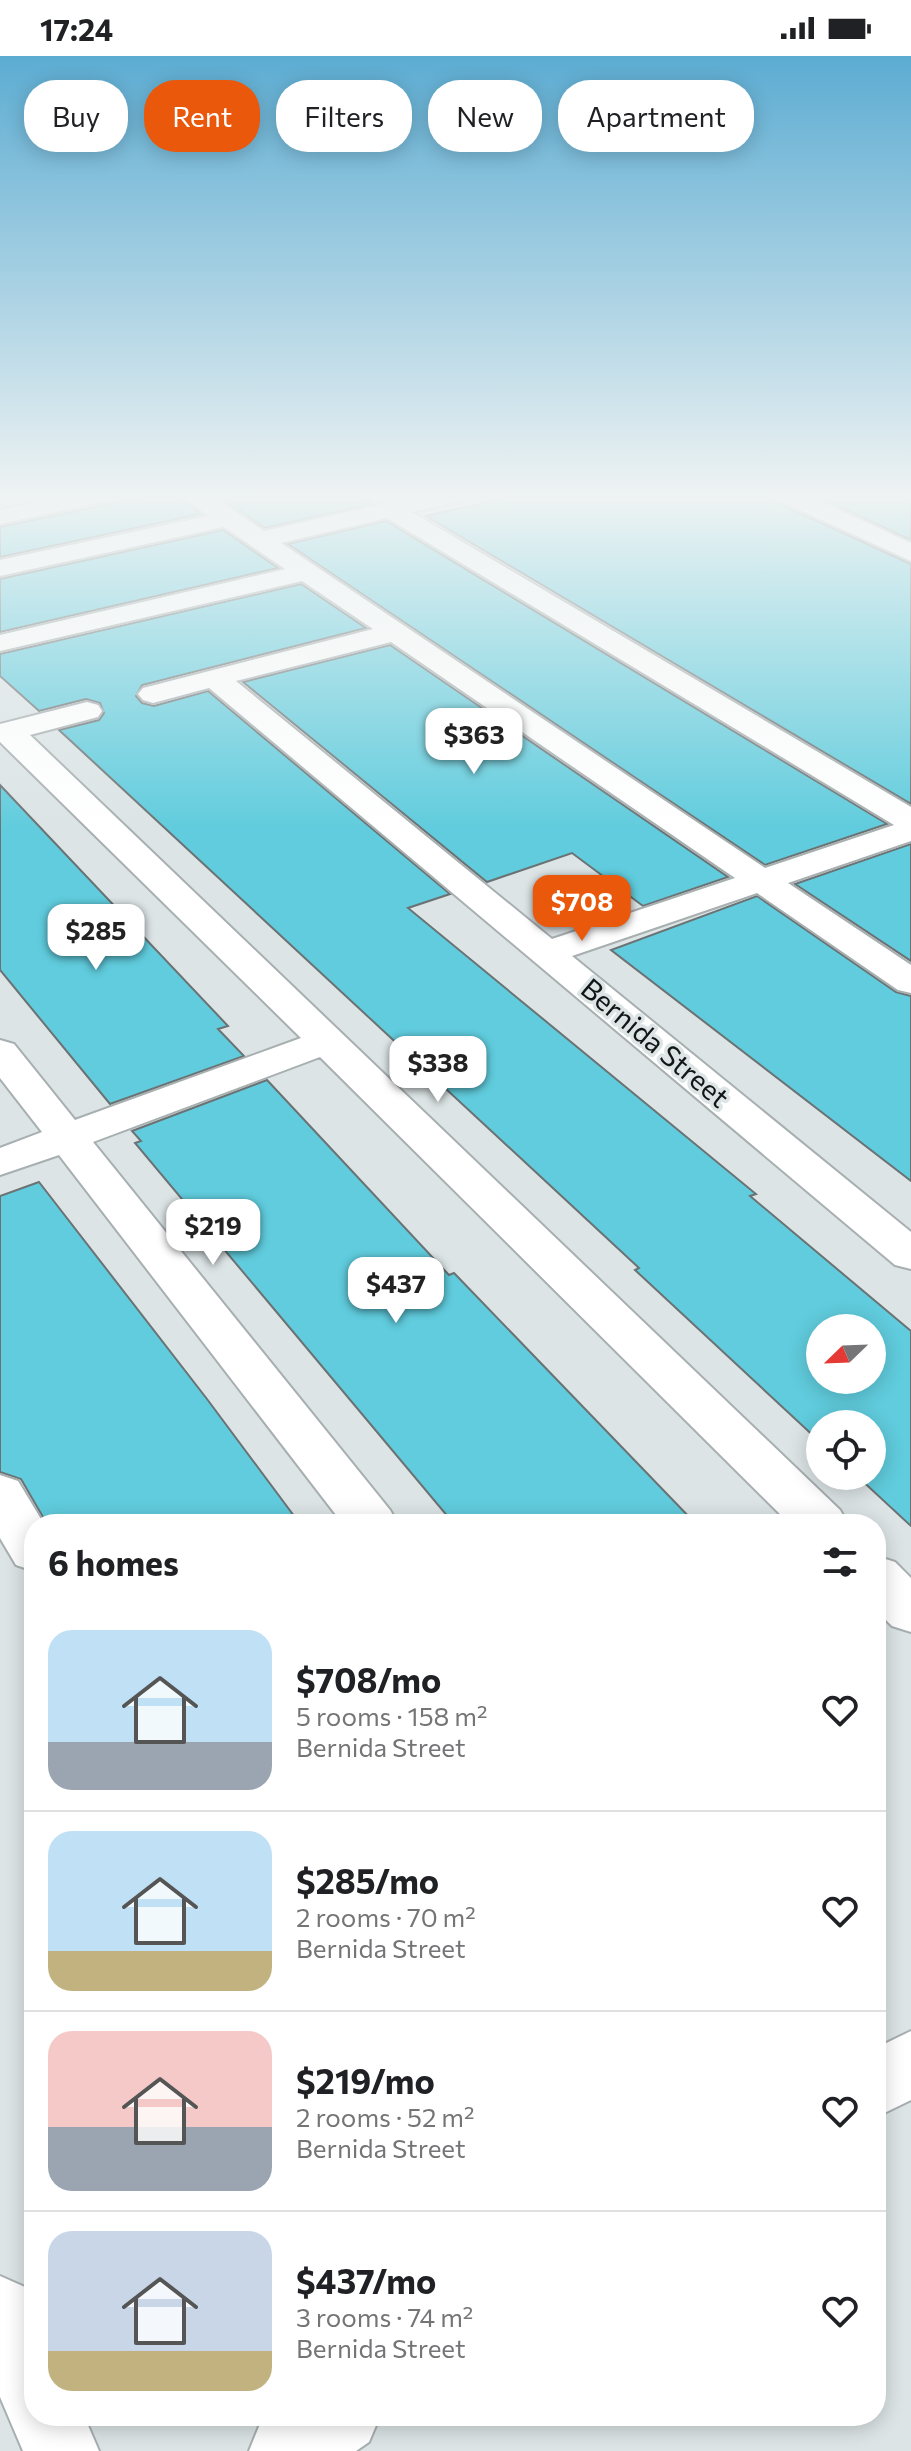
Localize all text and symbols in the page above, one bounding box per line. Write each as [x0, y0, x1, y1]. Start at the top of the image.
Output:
text: 17:24 [40, 10, 113, 47]
chip: Buy [24, 80, 128, 152]
chip: Rent [144, 80, 260, 152]
chip: Filters [276, 80, 412, 152]
chip: New [428, 80, 542, 152]
chip: Apartment [558, 80, 754, 152]
pin: $363 [427, 708, 521, 776]
text: $363 [443, 718, 505, 749]
pin: $708 [535, 875, 629, 943]
text: $708 [551, 885, 613, 916]
pin: $285 [49, 904, 143, 972]
text: $285 [66, 914, 126, 945]
street label: Bernida Street [575, 971, 737, 1114]
pin: $338 [391, 1036, 485, 1104]
text: $338 [407, 1046, 469, 1077]
pin: $219 [166, 1199, 260, 1267]
text: $219 [184, 1209, 242, 1240]
pin: $437 [349, 1257, 443, 1325]
text: $437 [366, 1267, 426, 1298]
north arrow [806, 1314, 886, 1394]
map controls [806, 1314, 886, 1490]
button: locate [806, 1410, 886, 1490]
icon: filters [818, 1540, 862, 1584]
text: 6 homes [48, 1541, 179, 1583]
text: $708/mo [296, 1658, 441, 1700]
icon: home [112, 1662, 208, 1758]
icon: heart [818, 1688, 862, 1732]
text: 5 rooms · 158 m² [296, 1700, 487, 1731]
text: Bernida Street [296, 1731, 466, 1762]
text: $285/mo [296, 1859, 439, 1901]
icon: home [112, 1863, 208, 1959]
icon: heart [818, 1889, 862, 1933]
text: 2 rooms · 70 m² [296, 1901, 476, 1932]
text: Bernida Street [296, 1932, 466, 1963]
text: $219/mo [296, 2059, 435, 2101]
icon: home [112, 2063, 208, 2159]
icon: heart [818, 2089, 862, 2133]
text: 2 rooms · 52 m² [296, 2101, 474, 2132]
text: Bernida Street [296, 2132, 466, 2163]
text: $437/mo [296, 2259, 436, 2301]
icon: home [112, 2263, 208, 2359]
icon: heart [818, 2289, 862, 2333]
text: 3 rooms · 74 m² [296, 2301, 473, 2332]
text: Bernida Street [296, 2332, 466, 2363]

